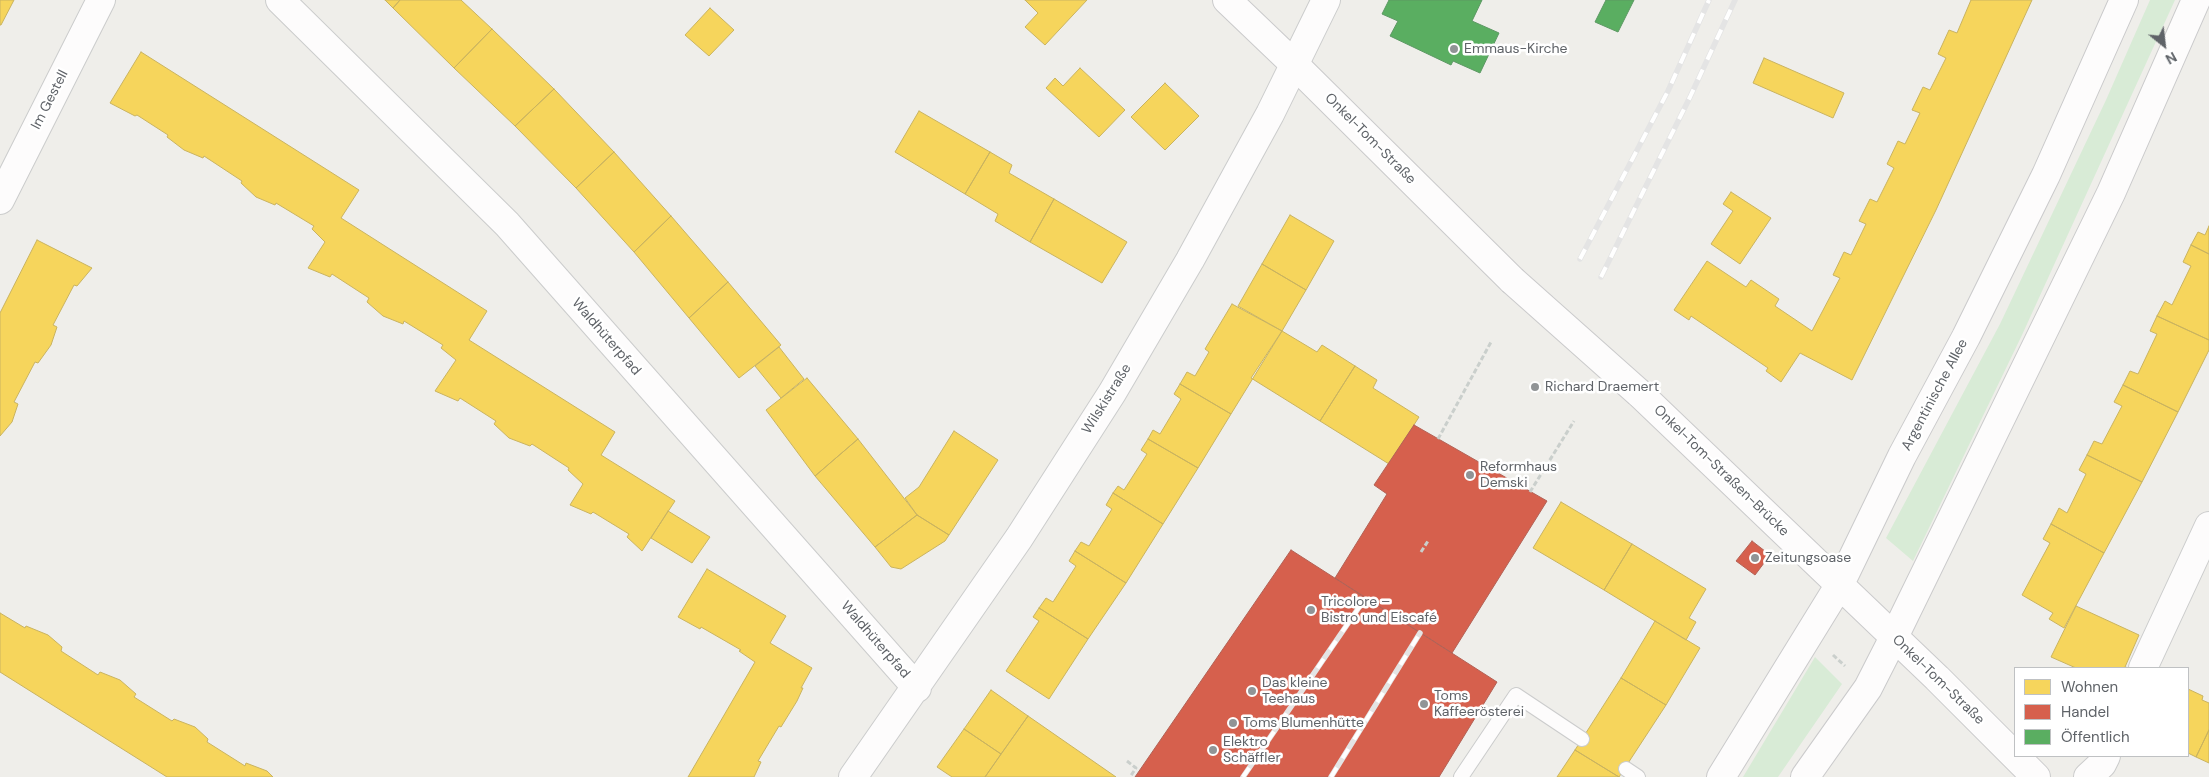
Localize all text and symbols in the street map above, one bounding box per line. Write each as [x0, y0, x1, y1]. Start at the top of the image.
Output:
north arrow [2139, 20, 2189, 70]
place label: Emmaus-Kirche [1464, 41, 1568, 57]
marker: Emmaus-Kirche [1448, 43, 1460, 55]
text: N [2162, 48, 2180, 68]
street label: Im Gestell [28, 68, 72, 132]
street label: Onkel-Tom-Straße [1321, 90, 1419, 188]
street label: Waldhüterpfad [568, 295, 644, 379]
street label: Argentinische Allee [1898, 336, 1972, 454]
street label: Wilskistraße [1079, 361, 1135, 437]
place label: Richard Draemert [1545, 379, 1659, 395]
marker: Richard Draemert [1529, 381, 1541, 393]
street label: Onkel-Tom-Straßen-Brücke [1650, 402, 1792, 540]
place label: Reformhaus Demski [1480, 459, 1557, 492]
marker: Reformhaus Demski [1464, 469, 1476, 481]
place label: Zeitungsoase [1765, 550, 1851, 566]
marker: Zeitungsoase [1749, 552, 1761, 564]
place label: Tricolore – Bistro und Eiscafé [1321, 594, 1437, 626]
street label: Waldhüterpfad [837, 598, 913, 682]
marker: Tricolore – Bistro und Eiscafé [1305, 604, 1317, 616]
street label: Onkel-Tom-Straße [1888, 632, 1988, 728]
legend [2014, 667, 2189, 757]
place label: Das kleine Teehaus [1262, 675, 1327, 708]
text: Wohnen [2061, 677, 2118, 697]
marker: Das kleine Teehaus [1246, 685, 1258, 697]
place label: Toms Kaffeerösterei [1434, 688, 1524, 720]
marker: Toms Kaffeerösterei [1418, 698, 1430, 710]
text: Handel [2061, 702, 2109, 722]
place label: Toms Blumenhütte [1243, 715, 1364, 731]
marker: Toms Blumenhütte [1227, 717, 1239, 729]
text: Öffentlich [2061, 727, 2130, 747]
place label: Elektro Schäffler [1223, 734, 1281, 766]
marker: Elektro Schäffler [1207, 744, 1219, 756]

